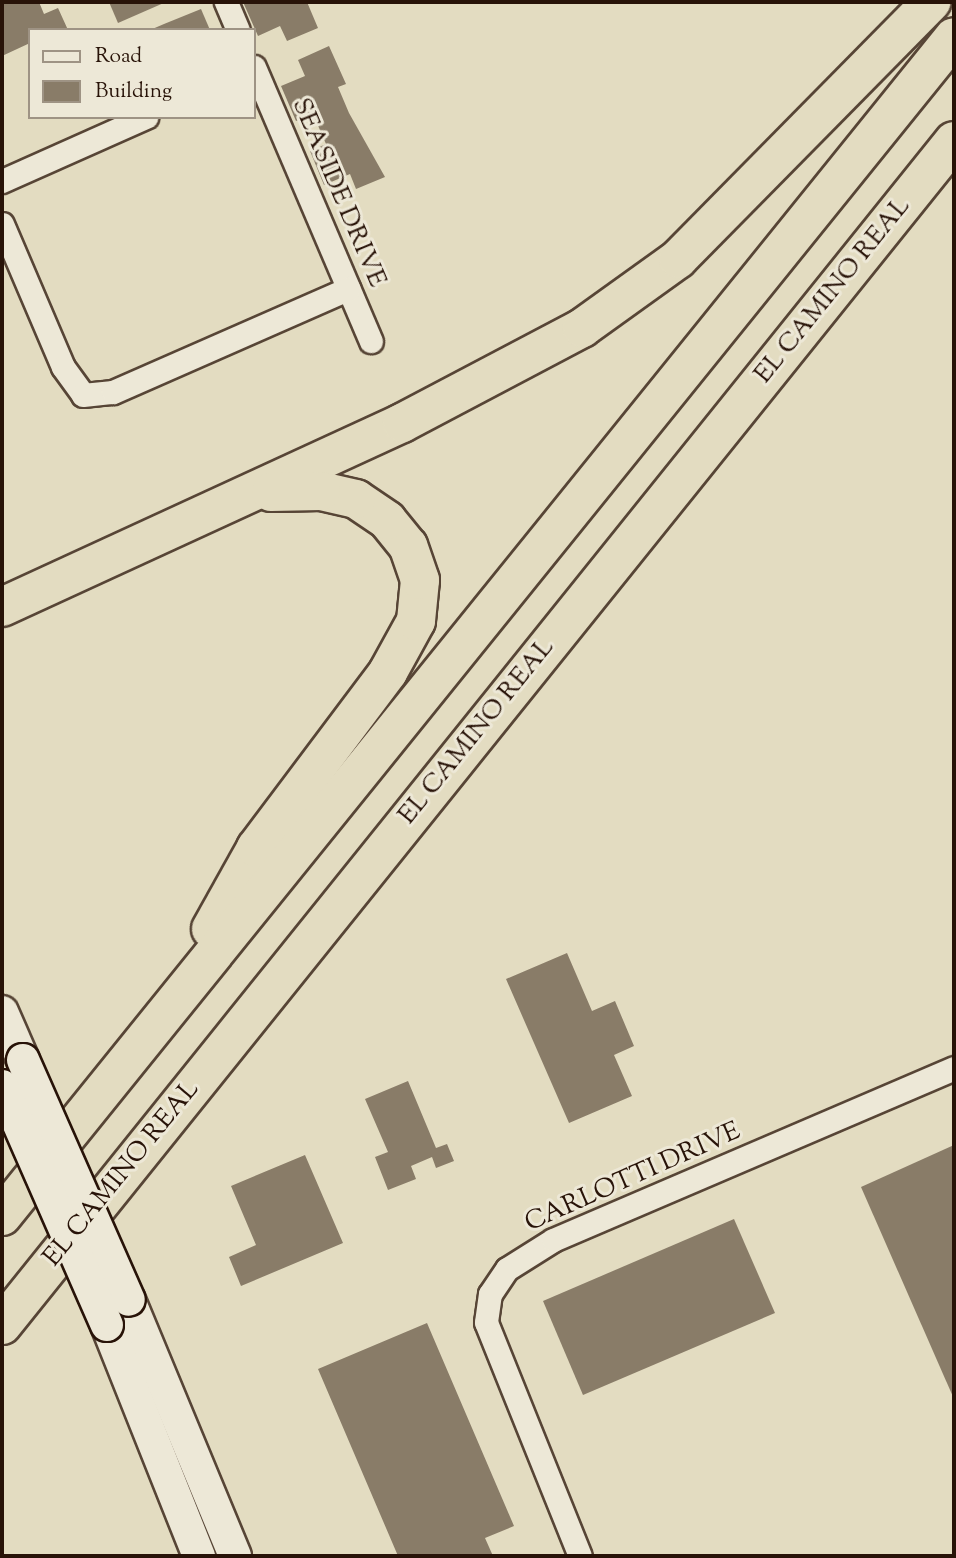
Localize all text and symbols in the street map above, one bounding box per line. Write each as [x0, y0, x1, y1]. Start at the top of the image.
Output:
legend [28, 28, 256, 119]
text: Road [95, 42, 142, 72]
text: Building [95, 77, 172, 107]
street label: SEASIDE DRIVE [284, 94, 392, 292]
street label: EL CAMINO REAL [749, 192, 917, 390]
street label: EL CAMINO REAL [393, 633, 561, 831]
street label: EL CAMINO REAL [38, 1075, 206, 1273]
street label: CARLOTTI DRIVE [520, 1116, 746, 1240]

